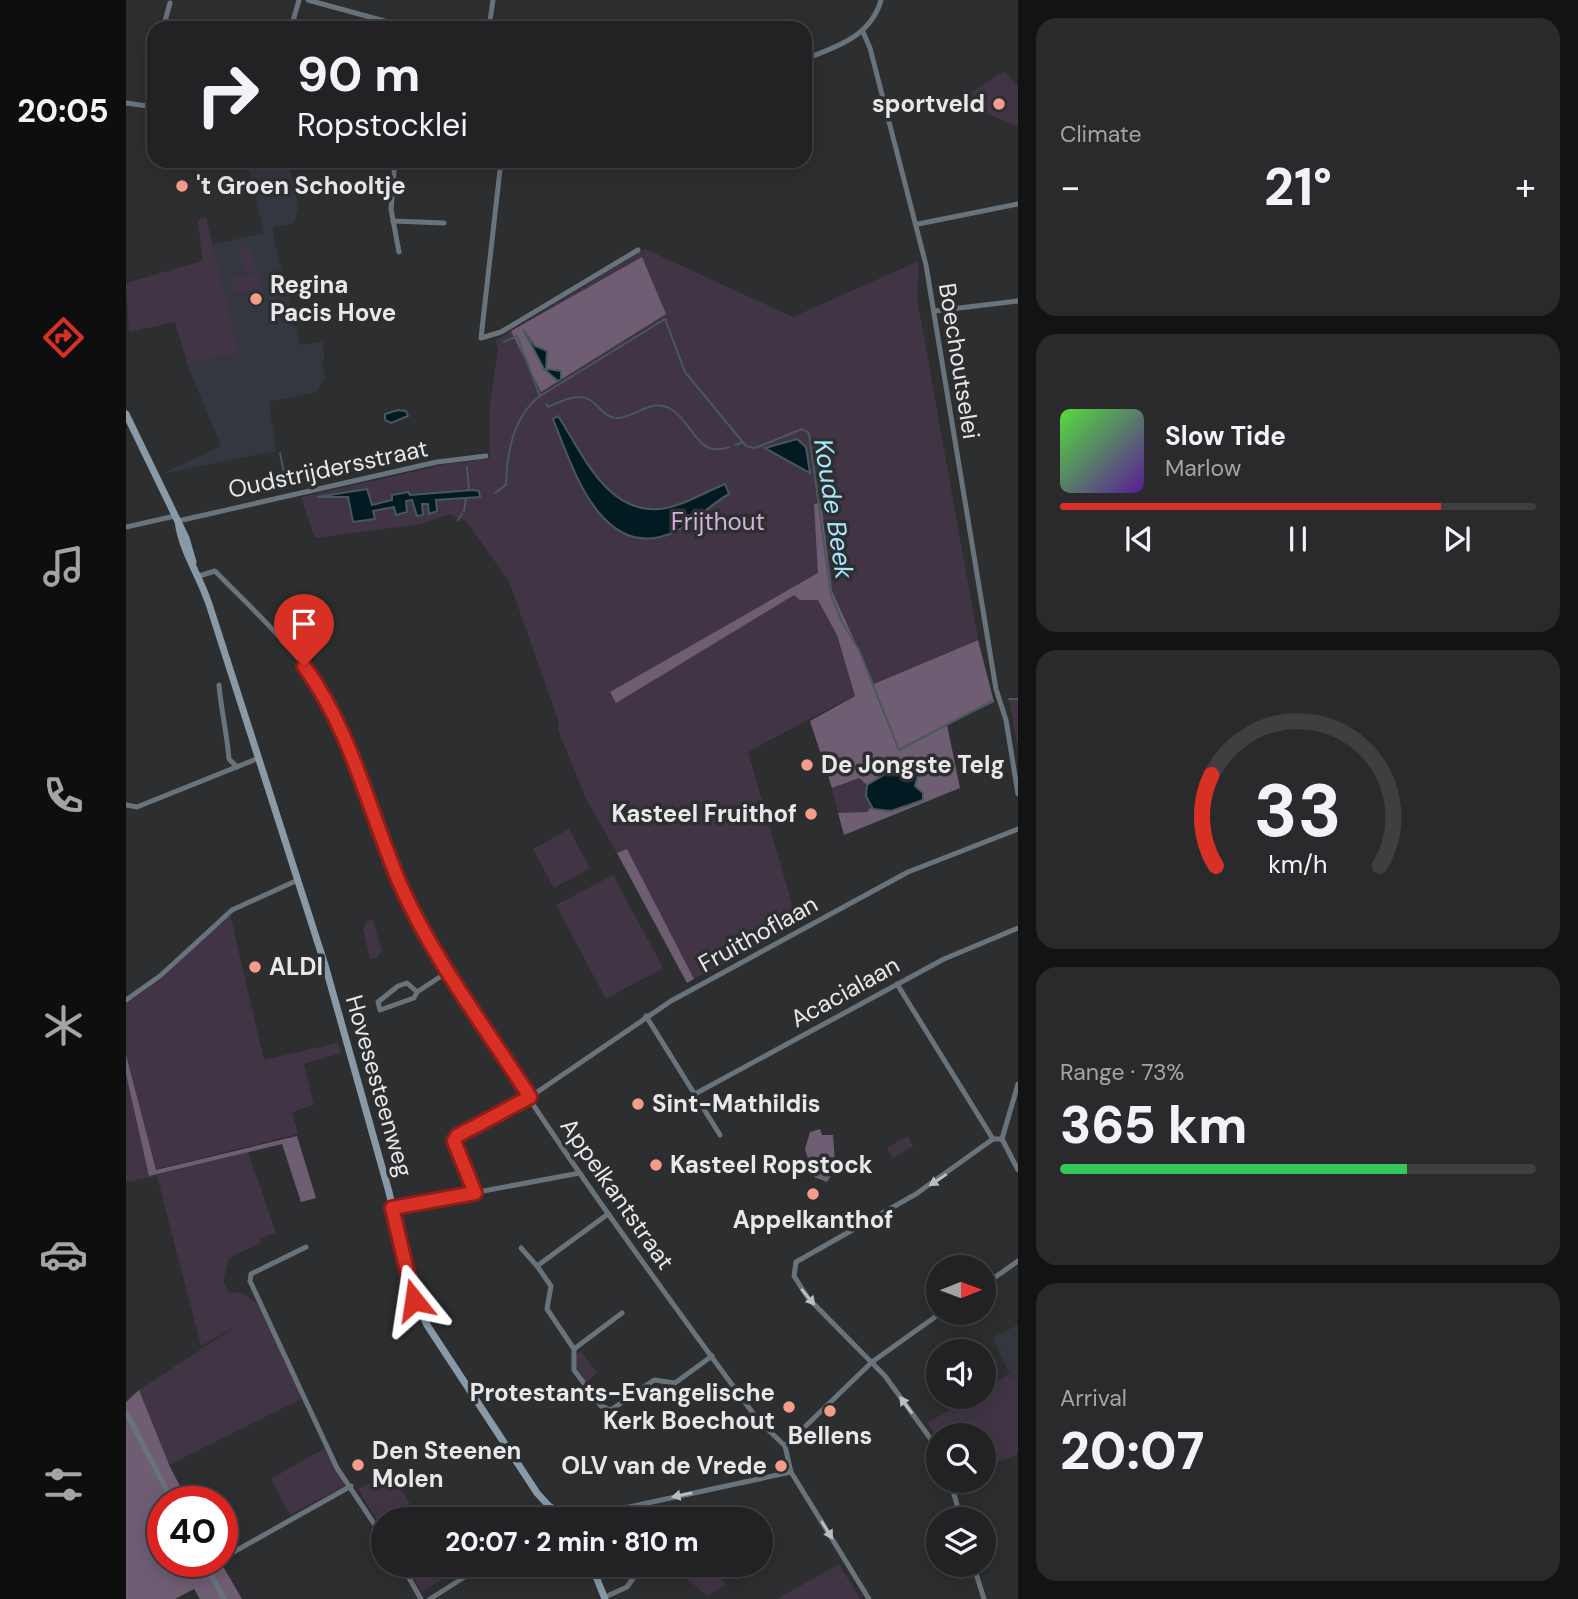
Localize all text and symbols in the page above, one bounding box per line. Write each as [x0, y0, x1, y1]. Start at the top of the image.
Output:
text: 90 m [297, 42, 420, 106]
icon: right [182, 49, 273, 140]
place label: sportveld [872, 88, 985, 119]
text: 20:05 [17, 90, 109, 132]
marker: sportveld [991, 96, 1007, 112]
text: Ropstocklei [297, 104, 468, 146]
text: Climate [1060, 119, 1142, 149]
text: 21° [1264, 153, 1332, 221]
text: − [1060, 162, 1081, 212]
text: + [1515, 162, 1536, 212]
place label: 't Groen Schooltje [196, 170, 406, 201]
marker: 't Groen Schooltje [174, 178, 190, 194]
place label: Regina Pacis Hove [270, 269, 396, 328]
street label: Boechoutselei [932, 281, 987, 441]
marker: Regina Pacis Hove [248, 291, 264, 307]
icon: directions [39, 313, 88, 362]
text: Slow Tide [1165, 419, 1286, 453]
street label: Oudstrijdersstraat [225, 432, 431, 505]
water label: Koude Beek [806, 437, 862, 582]
text: Marlow [1165, 453, 1241, 483]
park label: Frijthout [671, 506, 765, 537]
icon: previous [1120, 520, 1158, 558]
icon: pause [1279, 520, 1317, 558]
icon: next [1438, 520, 1476, 558]
icon: music [39, 542, 88, 591]
pin [274, 594, 334, 666]
icon: arrive [285, 605, 323, 643]
place label: De Jongste Telg [821, 749, 1005, 780]
marker: De Jongste Telg [799, 757, 815, 773]
text: 33 [1254, 764, 1342, 859]
icon: phone [39, 771, 88, 820]
place label: Kasteel Fruithof [611, 798, 797, 829]
marker: Kasteel Fruithof [803, 806, 819, 822]
text: km/h [1268, 847, 1328, 880]
street label: Fruithoflaan [692, 888, 823, 979]
street label: Acacialaan [785, 949, 905, 1034]
place label: ALDI [269, 951, 323, 982]
marker: ALDI [247, 959, 263, 975]
street label: Hovesesteenweg [339, 991, 420, 1180]
icon: climate [39, 1001, 88, 1050]
text: Range · 73% [1060, 1057, 1184, 1087]
place label: Sint-Mathildis [652, 1088, 821, 1119]
text: 365 km [1060, 1091, 1248, 1159]
marker: Sint-Mathildis [630, 1096, 646, 1112]
street label: Appelkantstraat [554, 1112, 681, 1276]
place label: Kasteel Ropstock [670, 1149, 873, 1180]
marker: Kasteel Ropstock [648, 1157, 664, 1173]
one-way arrow [928, 1173, 947, 1186]
marker: Appelkanthof [805, 1186, 821, 1202]
place label: Appelkanthof [733, 1204, 893, 1235]
icon: car [39, 1230, 88, 1279]
north arrow [926, 1255, 996, 1325]
map controls [926, 1255, 996, 1577]
position arrow [377, 1263, 451, 1337]
one-way arrow [800, 1289, 815, 1306]
button: sound [926, 1339, 996, 1409]
place label: Protestants-Evangelische Kerk Boechout [470, 1377, 775, 1436]
text: Arrival [1060, 1383, 1127, 1413]
one-way arrow [899, 1396, 913, 1414]
marker: Protestants-Evangelische Kerk Boechout [781, 1399, 797, 1415]
marker: Bellens [822, 1403, 838, 1419]
text: 20:07 [1060, 1417, 1204, 1485]
place label: Bellens [788, 1420, 872, 1451]
button: search [926, 1423, 996, 1493]
place label: Den Steenen Molen [372, 1435, 521, 1494]
place label: OLV van de Vrede [561, 1450, 767, 1481]
marker: Den Steenen Molen [350, 1457, 366, 1473]
marker: OLV van de Vrede [773, 1458, 789, 1474]
icon: filters [39, 1460, 88, 1509]
speed limit sign: 40 [147, 1486, 238, 1577]
one-way arrow [671, 1490, 693, 1501]
button: layers [926, 1507, 996, 1577]
one-way arrow [821, 1521, 833, 1540]
text: 20:07 · 2 min · 810 m [445, 1525, 699, 1559]

